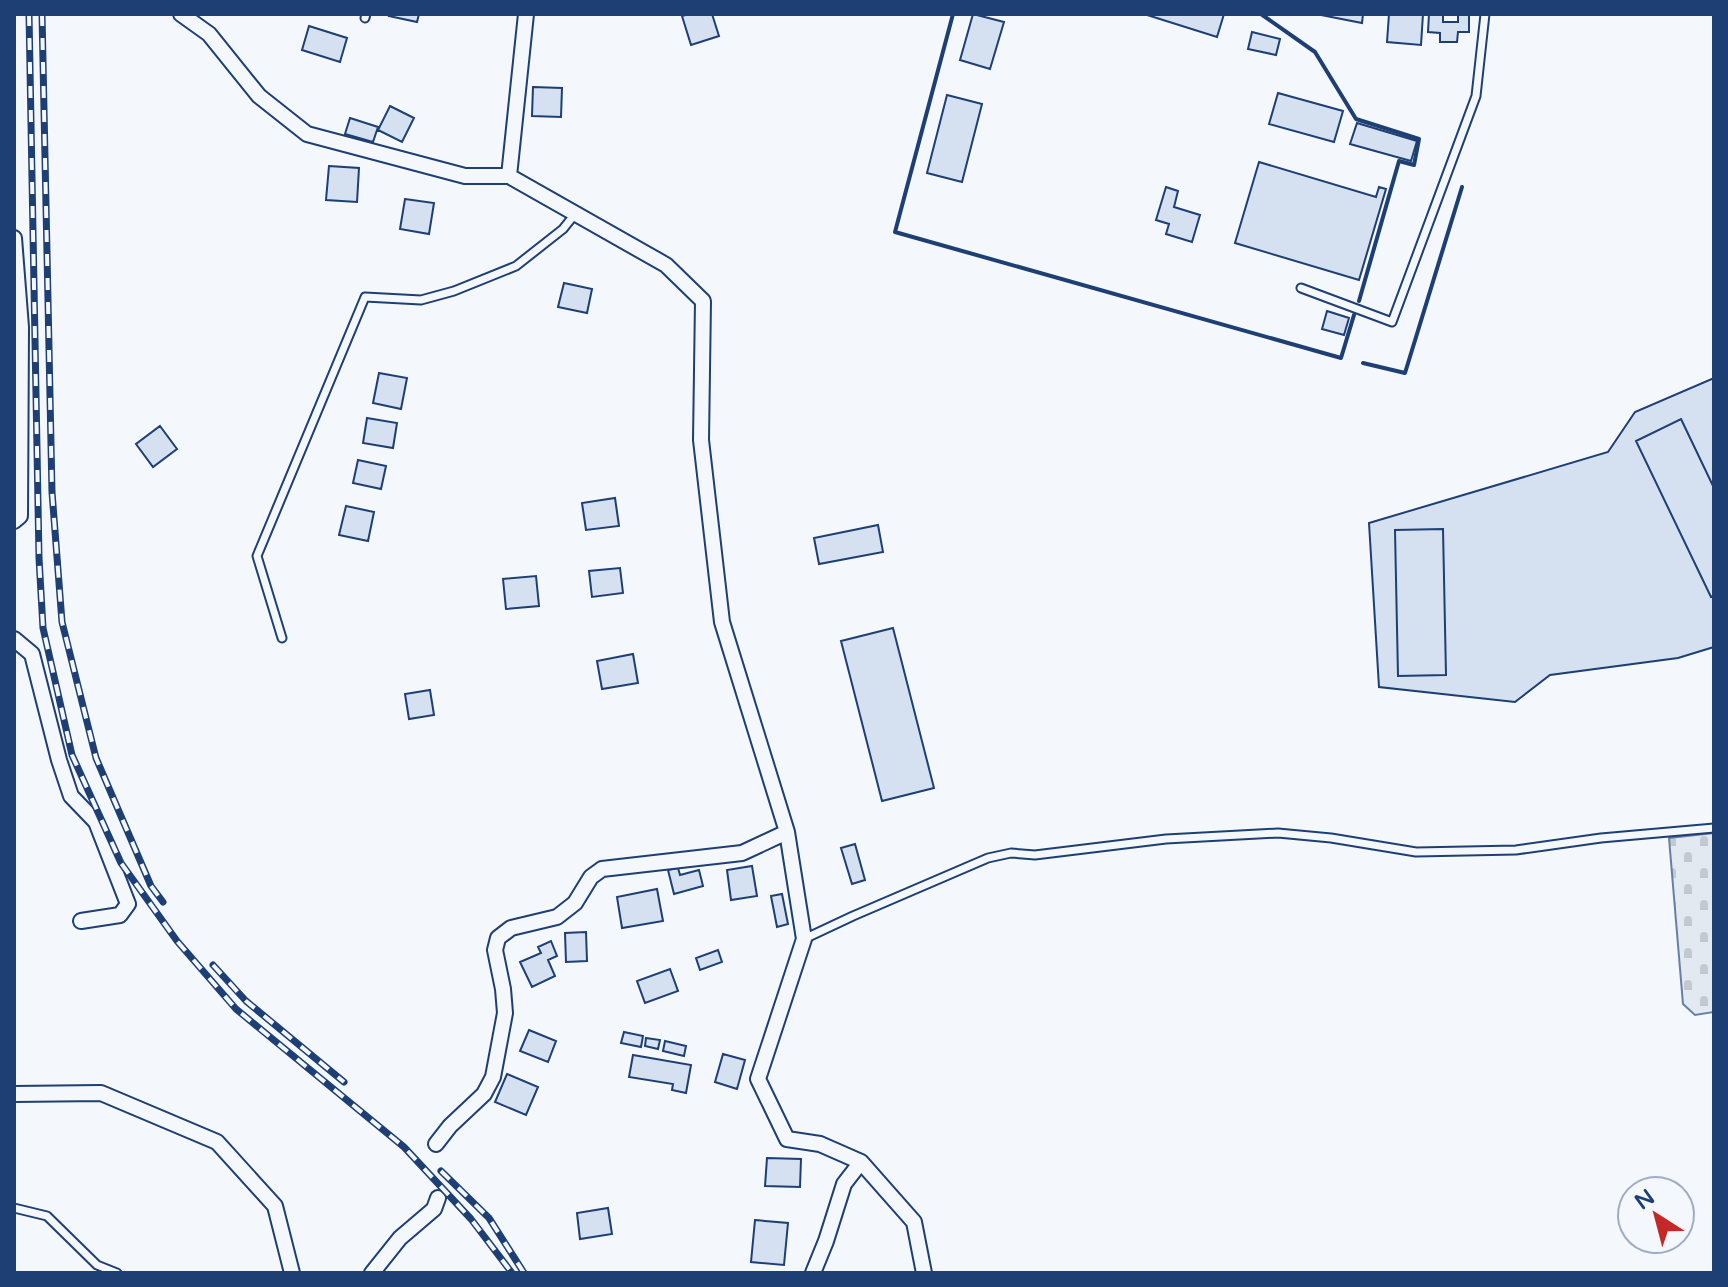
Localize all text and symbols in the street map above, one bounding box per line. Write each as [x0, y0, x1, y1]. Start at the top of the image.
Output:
north arrow [1616, 1175, 1696, 1255]
text: N [1630, 1184, 1660, 1215]

